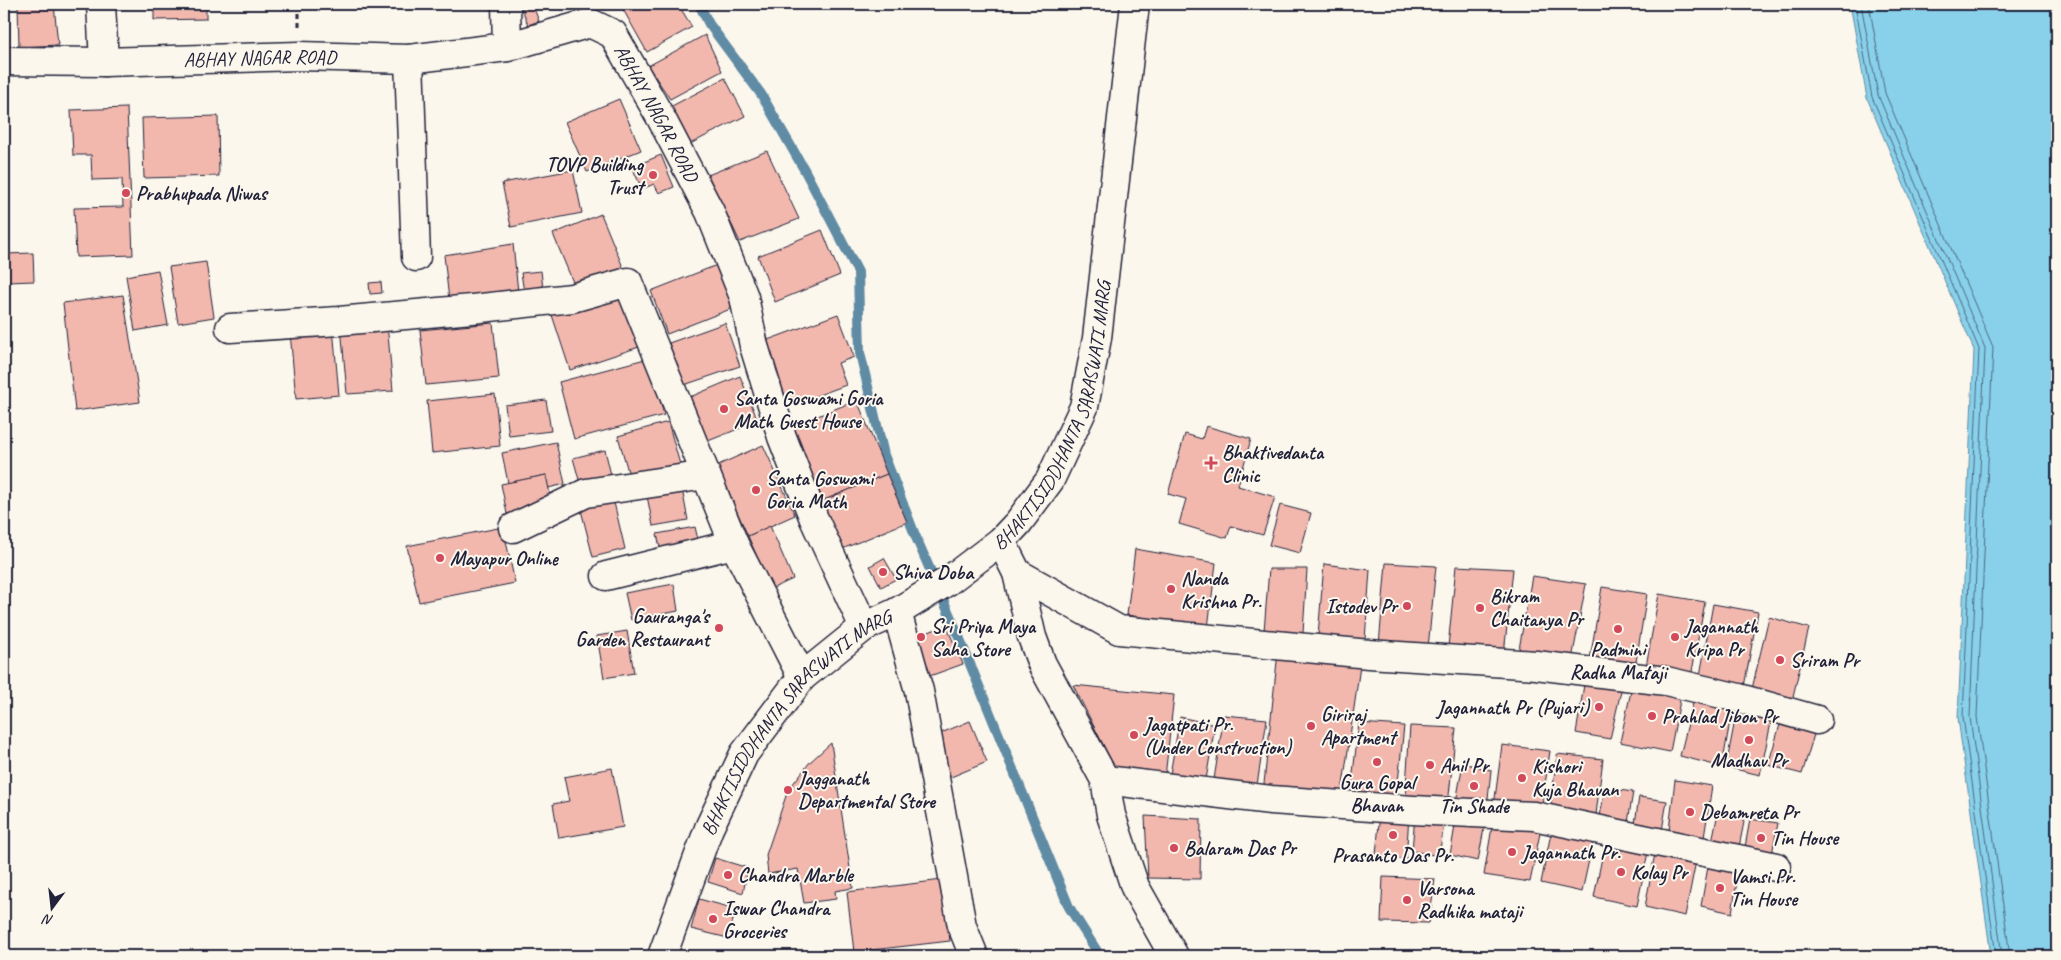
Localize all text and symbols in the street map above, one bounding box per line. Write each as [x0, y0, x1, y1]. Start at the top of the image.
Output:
street label: ABHAY NAGAR ROAD [609, 40, 705, 187]
street label: ABHAY NAGAR ROAD [183, 43, 338, 72]
place label: TOVP Building Trust [546, 152, 646, 200]
marker: TOVP Building Trust [647, 169, 659, 181]
place label: Prabhupada Niwas [136, 181, 269, 206]
marker: Prabhupada Niwas [120, 187, 132, 199]
street label: BHAKTISIDDHANTA SARASWATI MARG [988, 277, 1116, 555]
place label: Santa Goswami Goria Math Guest House [734, 386, 884, 434]
marker: Santa Goswami Goria Math Guest House [718, 403, 730, 415]
place label: Bhaktivedanta Clinic [1222, 440, 1325, 488]
marker: Bhaktivedanta Clinic [1204, 456, 1218, 470]
place label: Santa Goswami Goria Math [766, 466, 876, 514]
marker: Santa Goswami Goria Math [750, 484, 762, 496]
place label: Mayapur Online [450, 546, 559, 571]
marker: Mayapur Online [434, 552, 446, 564]
place label: Shiva Doba [893, 560, 975, 585]
marker: Shiva Doba [877, 566, 889, 578]
place label: Nanda Krishna Pr. [1181, 566, 1262, 614]
marker: Nanda Krishna Pr. [1165, 583, 1177, 595]
place label: Bikram Chaitanya Pr [1490, 584, 1586, 632]
place label: Istodev Pr [1325, 594, 1400, 619]
marker: Istodev Pr [1401, 600, 1413, 612]
marker: Bikram Chaitanya Pr [1474, 602, 1486, 614]
street label: BHAKTISIDDHANTA SARASWATI MARG [695, 603, 898, 839]
place label: Gauranga's Garden Restaurant [576, 604, 711, 652]
place label: Sri Priya Maya Saha Store [931, 614, 1037, 662]
place label: Jagannath Kripa Pr [1683, 614, 1759, 662]
marker: Gauranga's Garden Restaurant [713, 622, 725, 634]
marker: Padmini Radha Mataji [1612, 623, 1624, 635]
marker: Sri Priya Maya Saha Store [915, 631, 927, 643]
marker: Jagannath Kripa Pr [1669, 631, 1681, 643]
place label: Padmini Radha Mataji [1570, 637, 1669, 685]
place label: Sriram Pr [1790, 648, 1862, 673]
marker: Sriram Pr [1774, 654, 1786, 666]
place label: Jagannath Pr (Pujari) [1435, 695, 1590, 720]
marker: Jagannath Pr (Pujari) [1593, 701, 1605, 713]
place label: Giriraj Apartment [1321, 702, 1399, 750]
place label: Prahlad Jibon Pr [1662, 704, 1781, 729]
marker: Prahlad Jibon Pr [1646, 710, 1658, 722]
place label: Jagatpati Pr. (Under Construction) [1142, 712, 1293, 760]
marker: Giriraj Apartment [1305, 720, 1317, 732]
marker: Jagatpati Pr. (Under Construction) [1128, 729, 1140, 741]
marker: Madhav Pr [1743, 734, 1755, 746]
place label: Madhav Pr [1710, 748, 1790, 773]
place label: Anil Pr [1440, 753, 1491, 778]
place label: Kishori Kuja Bhavan [1532, 754, 1619, 802]
marker: Gura Gopal Bhavan [1371, 756, 1383, 768]
marker: Anil Pr [1424, 759, 1436, 771]
place label: Jagganath Departmental Store [796, 766, 936, 814]
place label: Gura Gopal Bhavan [1340, 770, 1418, 818]
marker: Kishori Kuja Bhavan [1516, 772, 1528, 784]
marker: Tin Shade [1468, 780, 1480, 792]
marker: Jagganath Departmental Store [782, 784, 794, 796]
place label: Tin Shade [1439, 794, 1510, 819]
place label: Debamreta Pr [1700, 800, 1802, 825]
marker: Debamreta Pr [1684, 806, 1696, 818]
place label: Tin House [1771, 826, 1840, 851]
marker: Prasanto Das Pr. [1387, 829, 1399, 841]
marker: Tin House [1755, 832, 1767, 844]
place label: Balaram Das Pr [1184, 836, 1298, 861]
place label: Jagannath Pr. [1520, 840, 1622, 865]
marker: Balaram Das Pr [1168, 842, 1180, 854]
place label: Prasanto Das Pr. [1332, 843, 1455, 868]
marker: Jagannath Pr. [1506, 846, 1518, 858]
place label: Kolay Pr [1631, 860, 1690, 886]
place label: Chandra Marble [738, 863, 855, 888]
place label: Vamsi Pr. Tin House [1730, 864, 1799, 912]
marker: Kolay Pr [1615, 866, 1627, 878]
marker: Chandra Marble [722, 869, 734, 881]
place label: Varsona Radhika mataji [1417, 876, 1525, 924]
north arrow [28, 882, 78, 932]
marker: Vamsi Pr. Tin House [1714, 882, 1726, 894]
marker: Varsona Radhika mataji [1401, 894, 1413, 906]
place label: Iswar Chandra Groceries [723, 896, 831, 944]
text: N [40, 910, 55, 929]
marker: Iswar Chandra Groceries [707, 913, 719, 925]

